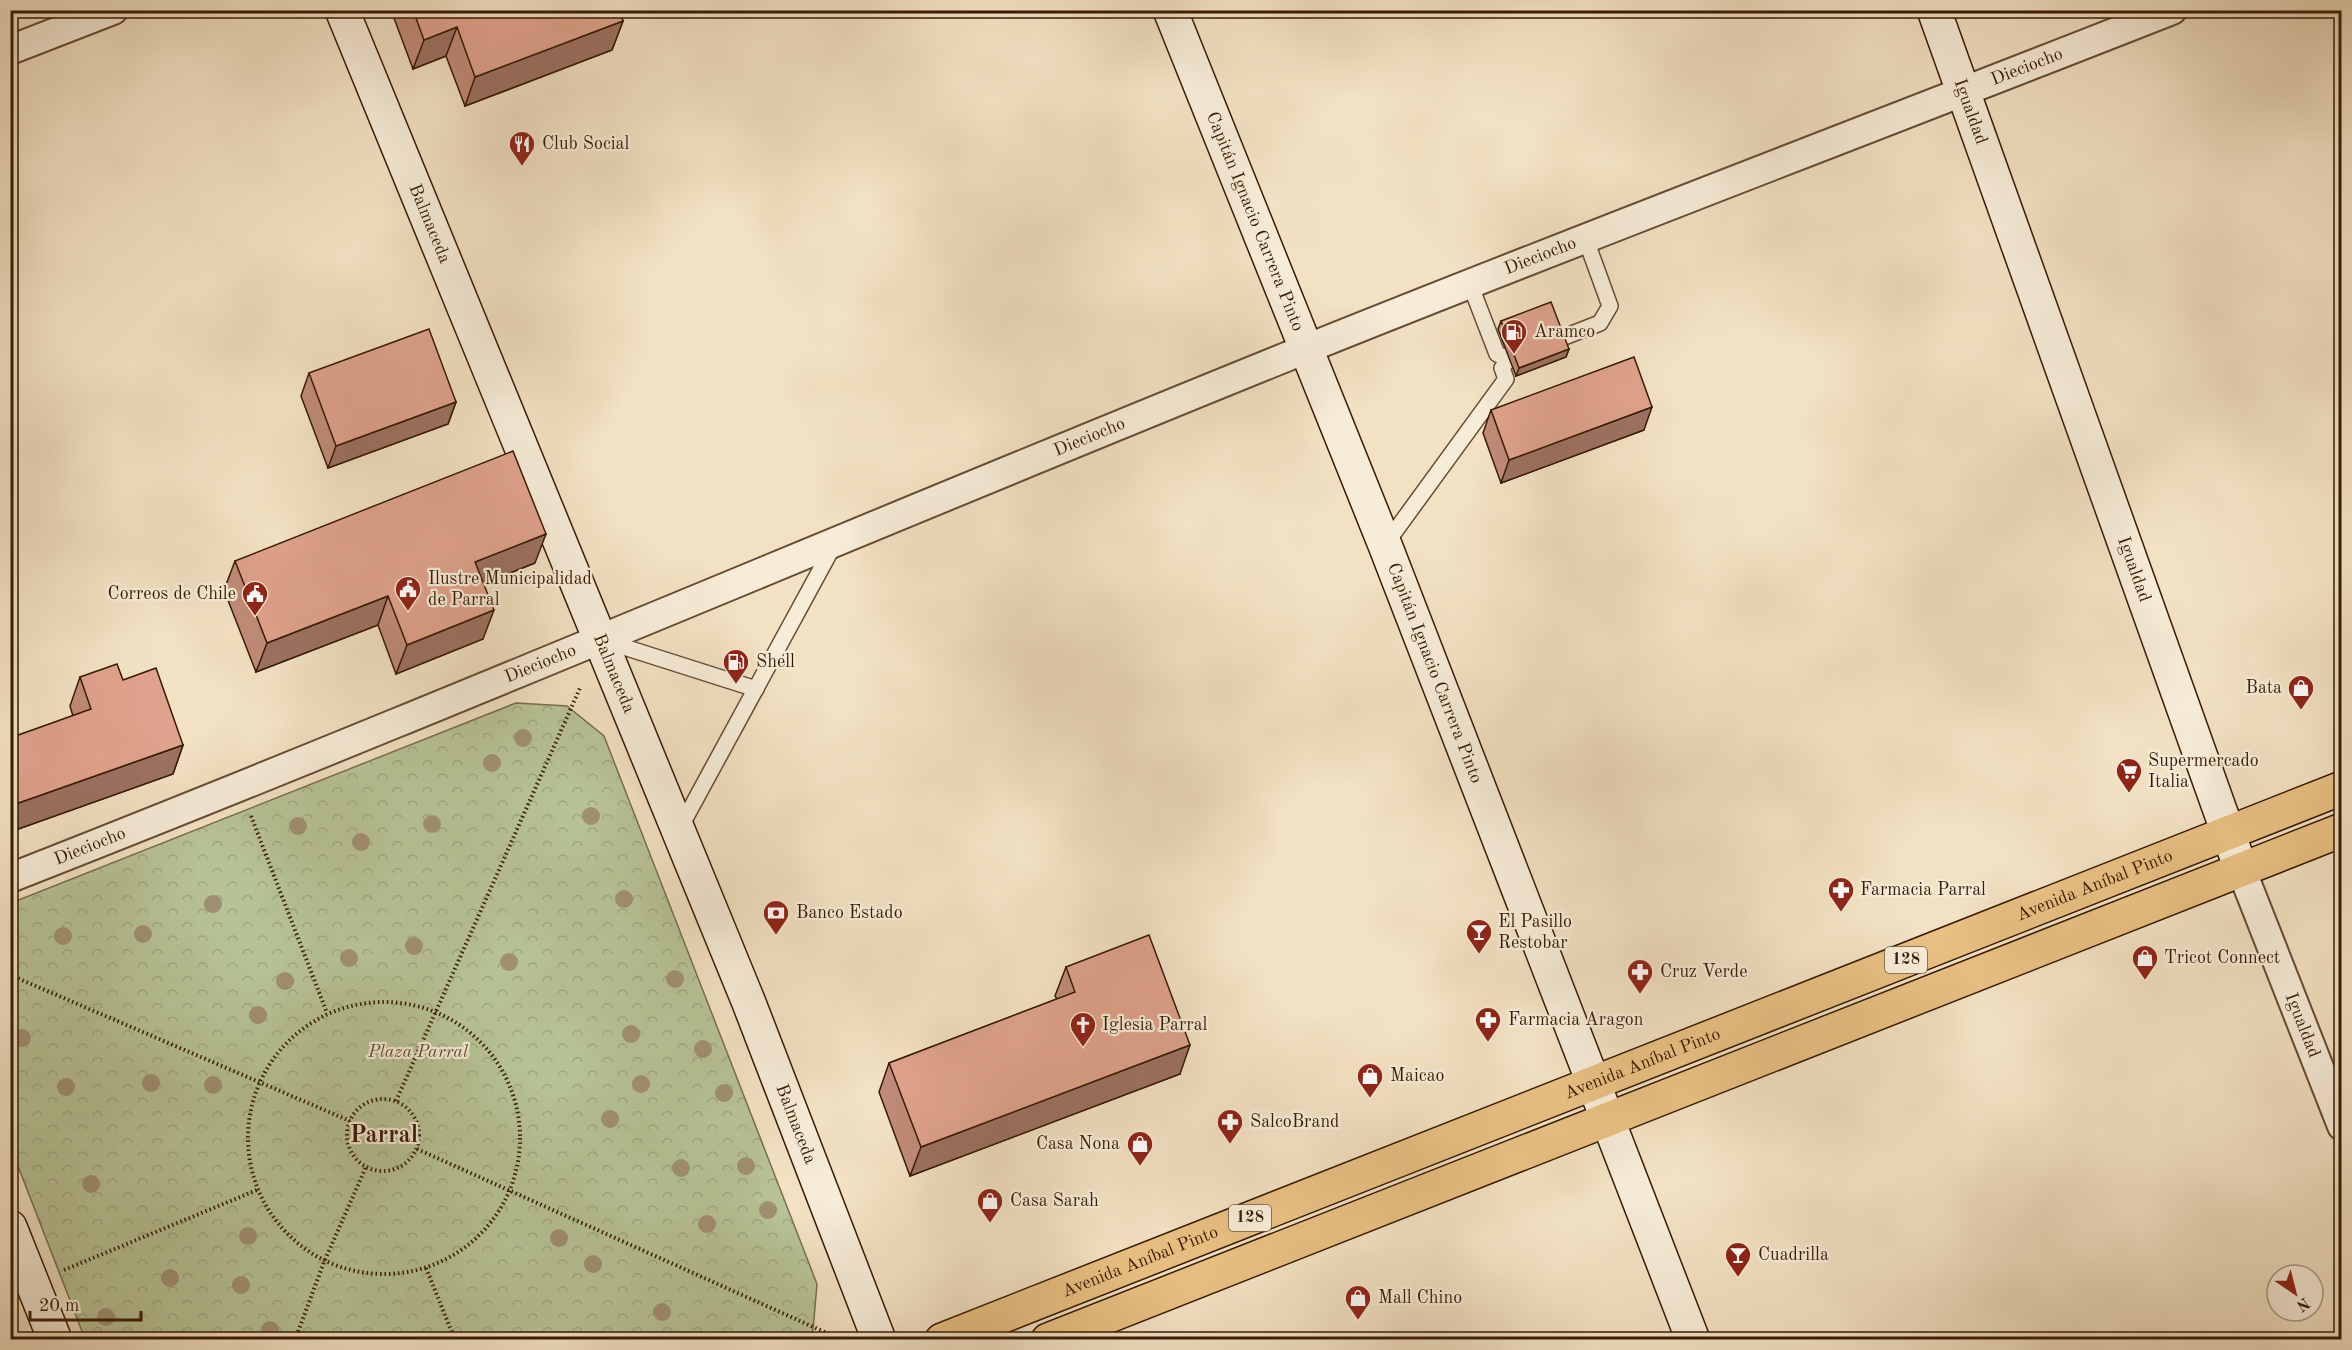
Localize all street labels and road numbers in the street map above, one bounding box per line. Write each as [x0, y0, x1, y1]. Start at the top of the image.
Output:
street label: Dieciocho [1988, 45, 2065, 89]
street label: Igualdad [1950, 77, 1990, 147]
street label: Capitán Ignacio Carrera Pinto [1203, 109, 1307, 334]
street label: Balmaceda [405, 182, 454, 266]
street label: Dieciocho [1502, 234, 1579, 278]
street label: Dieciocho [1051, 415, 1128, 460]
street label: Igualdad [2114, 534, 2154, 604]
street label: Capitán Ignacio Carrera Pinto [1384, 560, 1485, 786]
street label: Balmaceda [590, 631, 638, 716]
street label: Dieciocho [502, 641, 579, 687]
street label: Dieciocho [52, 824, 128, 869]
street label: Avenida Aníbal Pinto [2014, 847, 2175, 924]
road number: 128 [1885, 947, 1927, 973]
street label: Igualdad [2282, 990, 2323, 1060]
street label: Avenida Aníbal Pinto [1562, 1025, 1723, 1103]
street label: Balmaceda [772, 1082, 819, 1167]
road number: 128 [1229, 1205, 1271, 1231]
street label: Avenida Aníbal Pinto [1060, 1223, 1221, 1301]

